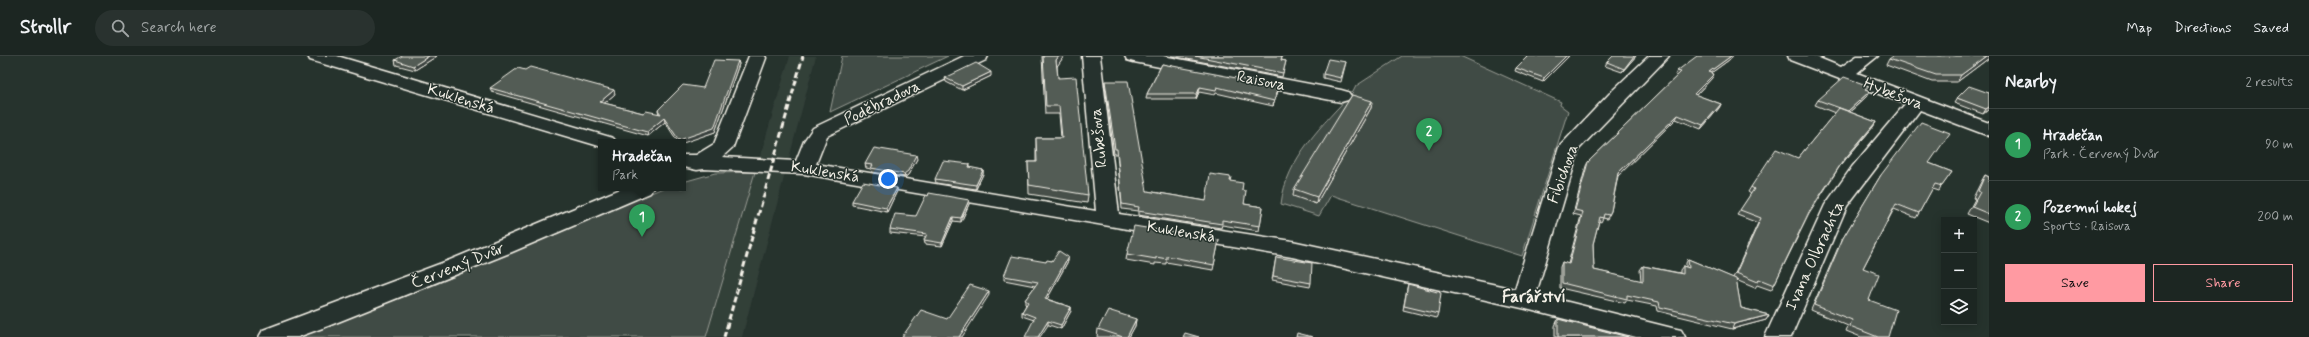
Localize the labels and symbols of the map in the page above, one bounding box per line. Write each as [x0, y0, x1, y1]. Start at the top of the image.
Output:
street label: Raisova [1235, 66, 1287, 96]
street label: Hybešova [1860, 73, 1926, 115]
street label: Poděbradova [840, 76, 924, 130]
street label: Kuklenská [425, 79, 497, 119]
street label: Rubešova [1085, 107, 1113, 169]
pin: 2 [1416, 118, 1442, 151]
street label: Fibichova [1543, 141, 1583, 207]
street label: Kuklenská [789, 156, 861, 188]
your location [878, 169, 898, 189]
street label: Ivana Olbrachta [1781, 198, 1849, 314]
pin: 1 [629, 204, 655, 237]
street label: Kuklenská [1145, 216, 1217, 248]
street label: Červený Dvůr [408, 238, 508, 294]
district label: Farářství [1502, 286, 1566, 308]

